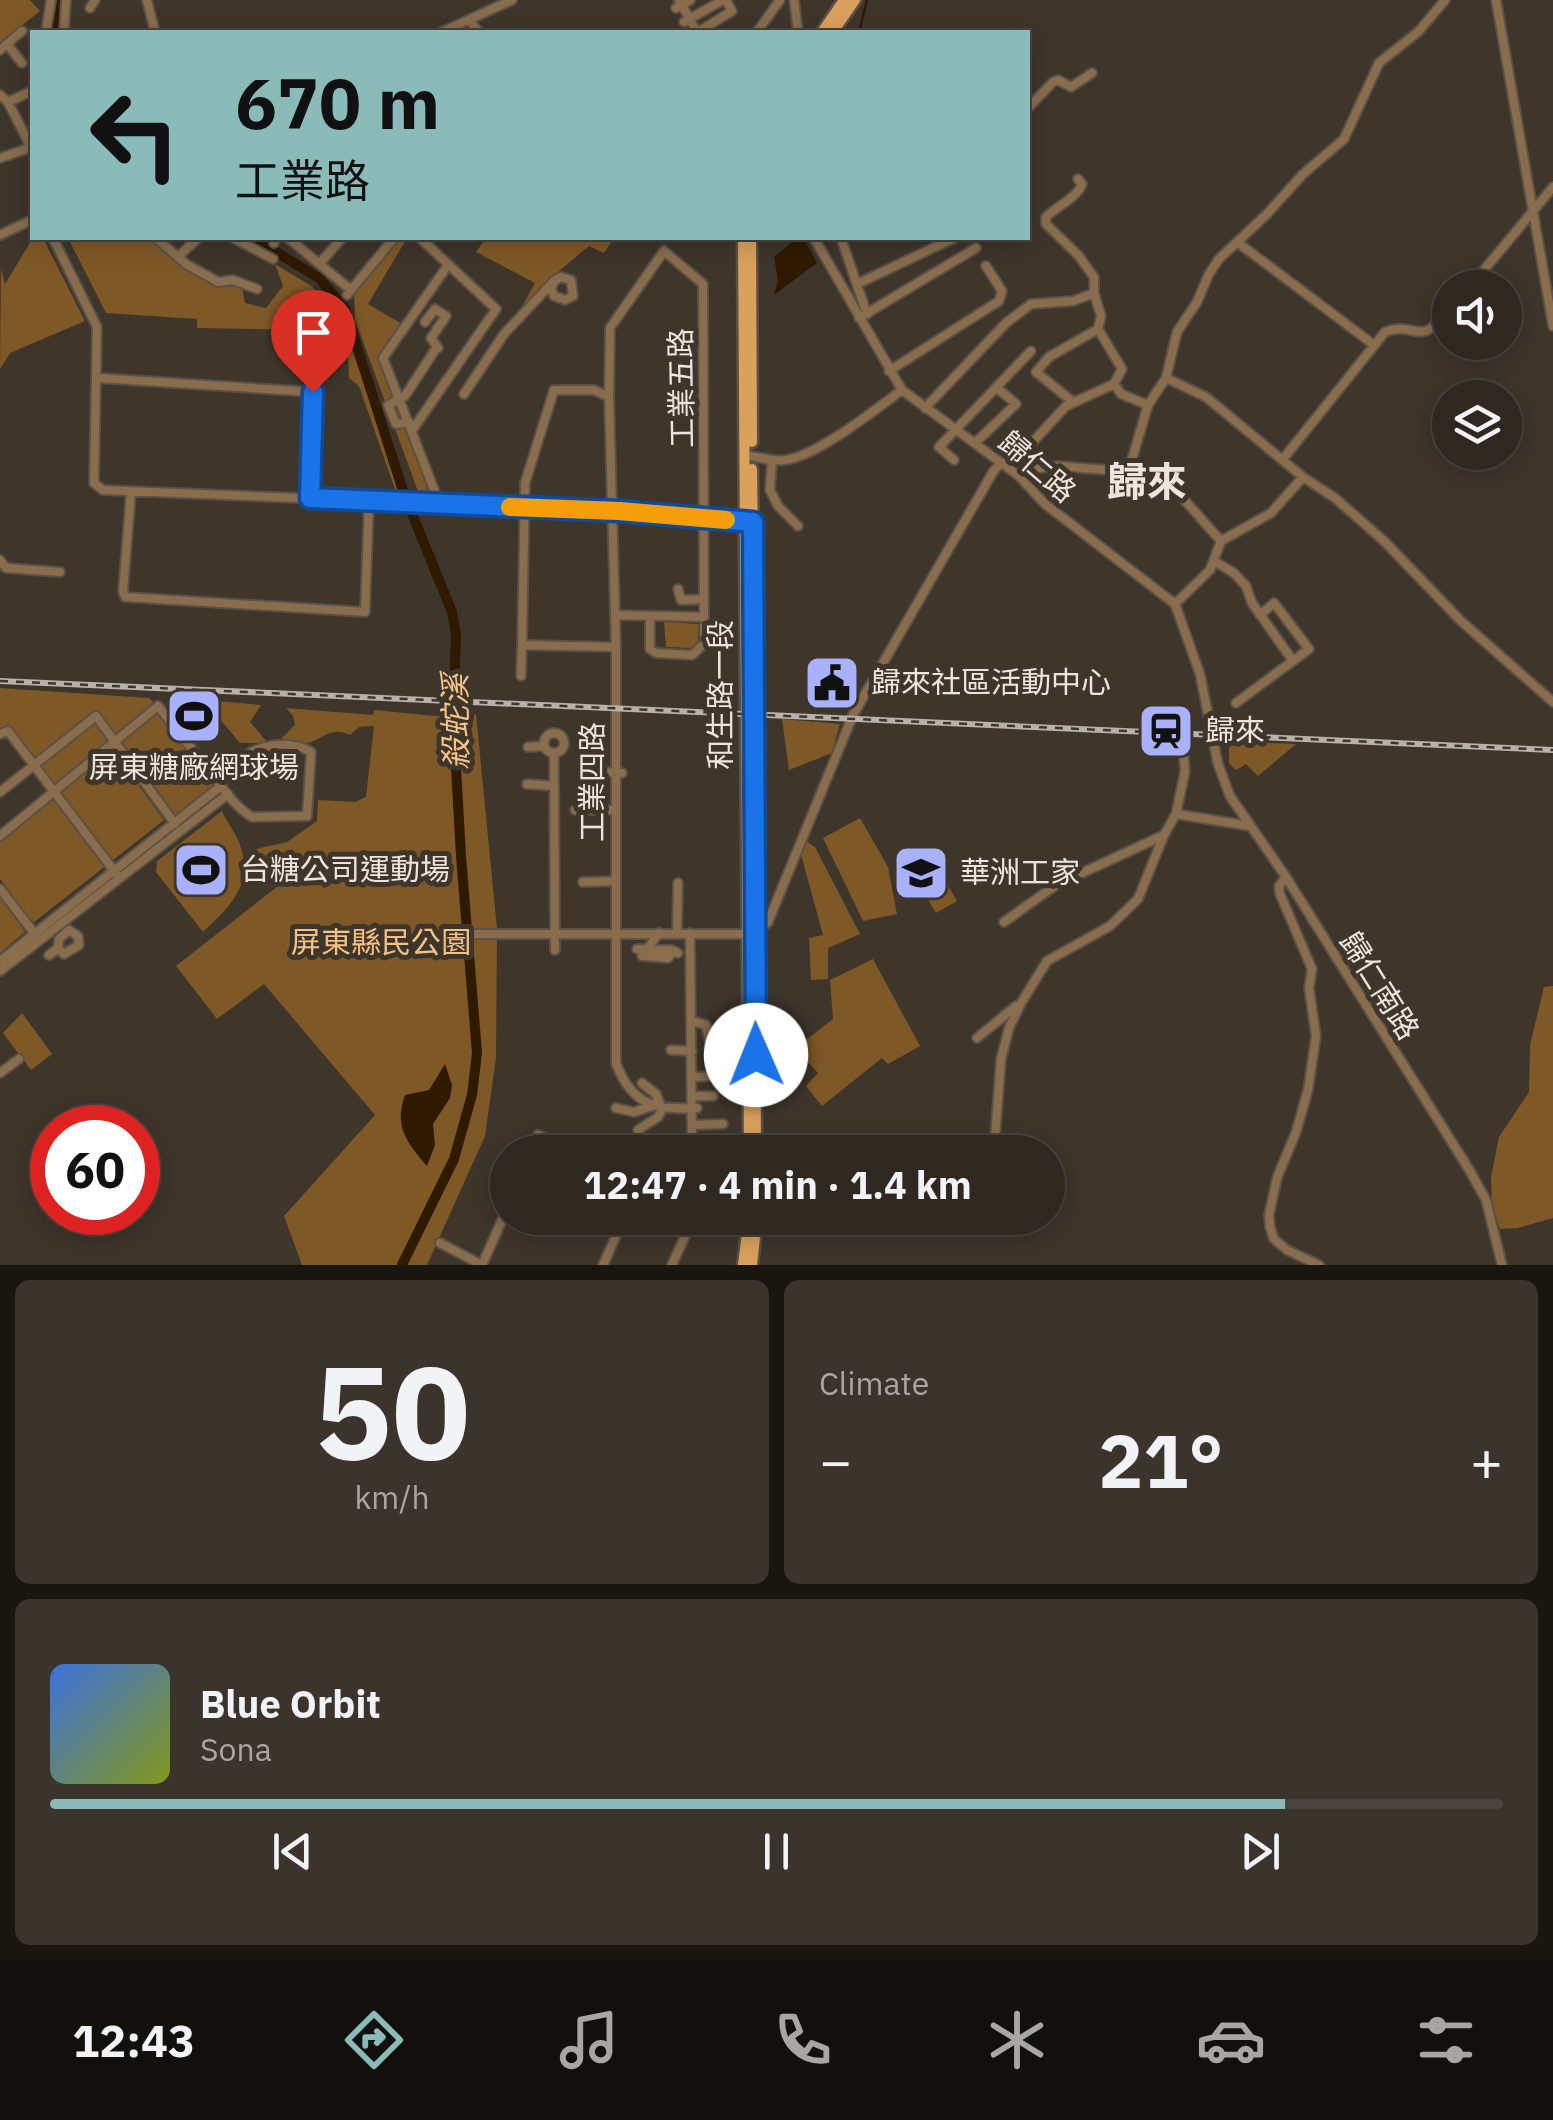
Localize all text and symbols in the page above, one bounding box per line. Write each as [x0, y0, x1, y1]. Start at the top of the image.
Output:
text: 670 m [235, 57, 440, 148]
icon: left [70, 70, 200, 200]
text: 工業路 [235, 151, 370, 209]
map controls [1432, 270, 1522, 470]
button: sound [1432, 270, 1522, 360]
pin [271, 290, 356, 393]
icon: arrive [286, 305, 341, 360]
street label: 工業五路 [660, 328, 701, 448]
button: layers [1432, 380, 1522, 470]
street label: 歸仁路 [991, 422, 1085, 510]
district label: 歸來 [1107, 455, 1187, 507]
street label: 和生路一段 [700, 620, 739, 770]
public building icon: 歸來社區活動中心 [802, 653, 862, 713]
place label: 歸來社區活動中心 [871, 662, 1111, 701]
water label: 殺蛇溪 [433, 670, 477, 770]
sports icon: 屏東糖廠網球場 [164, 686, 224, 746]
station icon: 歸來 [1136, 701, 1196, 761]
place label: 歸來 [1205, 710, 1265, 749]
street label: 工業四路 [572, 722, 611, 842]
place label: 屏東糖廠網球場 [89, 747, 299, 786]
sports icon: 台糖公司運動場 [171, 840, 231, 900]
school or university icon: 華洲工家 [891, 843, 951, 903]
place label: 台糖公司運動場 [240, 849, 450, 888]
place label: 華洲工家 [960, 852, 1080, 891]
park label: 屏東縣民公園 [291, 922, 471, 961]
street label: 歸仁南路 [1332, 924, 1429, 1046]
position arrow [704, 1003, 808, 1107]
speed limit sign: 60 [30, 1105, 160, 1235]
text: 12:47 · 4 min · 1.4 km [583, 1160, 972, 1209]
text: 50 [314, 1326, 470, 1495]
text: Climate [819, 1362, 929, 1404]
text: 21° [1098, 1411, 1224, 1509]
text: − [819, 1425, 852, 1496]
text: + [1470, 1425, 1503, 1496]
text: km/h [354, 1476, 430, 1518]
text: Blue Orbit [200, 1679, 381, 1728]
text: Sona [200, 1728, 272, 1770]
icon: previous [265, 1824, 320, 1879]
icon: pause [749, 1824, 804, 1879]
icon: next [1233, 1824, 1288, 1879]
icon: directions [339, 2005, 409, 2075]
icon: music [554, 2005, 624, 2075]
icon: phone [768, 2005, 838, 2075]
icon: climate [982, 2005, 1052, 2075]
icon: car [1196, 2005, 1266, 2075]
icon: filters [1411, 2005, 1481, 2075]
text: 12:43 [72, 2011, 195, 2069]

